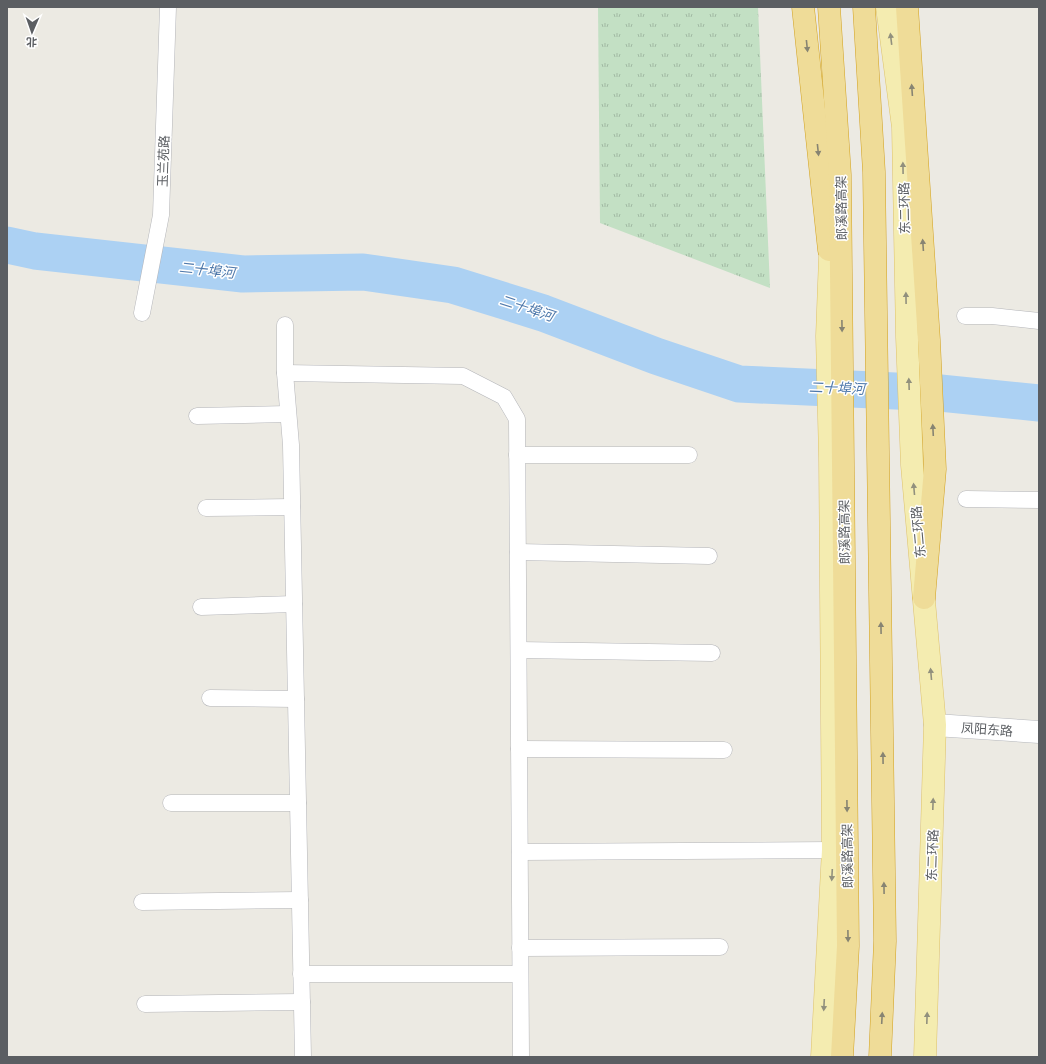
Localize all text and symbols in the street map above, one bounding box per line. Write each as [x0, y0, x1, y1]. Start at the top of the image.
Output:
north arrow [12, 12, 52, 52]
one-way arrow [888, 33, 894, 45]
text: 北 [26, 35, 37, 50]
one-way arrow [804, 40, 810, 52]
one-way arrow [909, 84, 916, 96]
street label: 玉兰苑路 [153, 135, 173, 187]
one-way arrow [815, 144, 821, 156]
one-way arrow [900, 162, 907, 174]
street label: 郎溪路高架 [831, 175, 851, 241]
street label: 东二环路 [895, 182, 913, 234]
one-way arrow [919, 239, 926, 251]
water label: 二十埠河 [178, 257, 239, 282]
water label: 二十埠河 [498, 290, 560, 326]
one-way arrow [903, 291, 909, 304]
one-way arrow [839, 320, 845, 333]
water label: 二十埠河 [809, 377, 868, 398]
one-way arrow [905, 378, 912, 390]
one-way arrow [930, 423, 936, 436]
one-way arrow [911, 483, 918, 495]
street label: 郎溪路高架 [834, 499, 854, 565]
street label: 东二环路 [907, 505, 929, 559]
one-way arrow [878, 621, 884, 634]
one-way arrow [927, 668, 934, 680]
street label: 凤阳东路 [960, 718, 1014, 740]
one-way arrow [880, 751, 886, 764]
one-way arrow [930, 797, 936, 810]
one-way arrow [844, 800, 850, 813]
street label: 郎溪路高架 [837, 823, 857, 889]
street label: 东二环路 [922, 829, 942, 881]
one-way arrow [828, 869, 835, 881]
one-way arrow [881, 882, 888, 894]
one-way arrow [845, 930, 851, 943]
one-way arrow [821, 999, 828, 1011]
one-way arrow [924, 1011, 930, 1024]
one-way arrow [878, 1012, 885, 1024]

